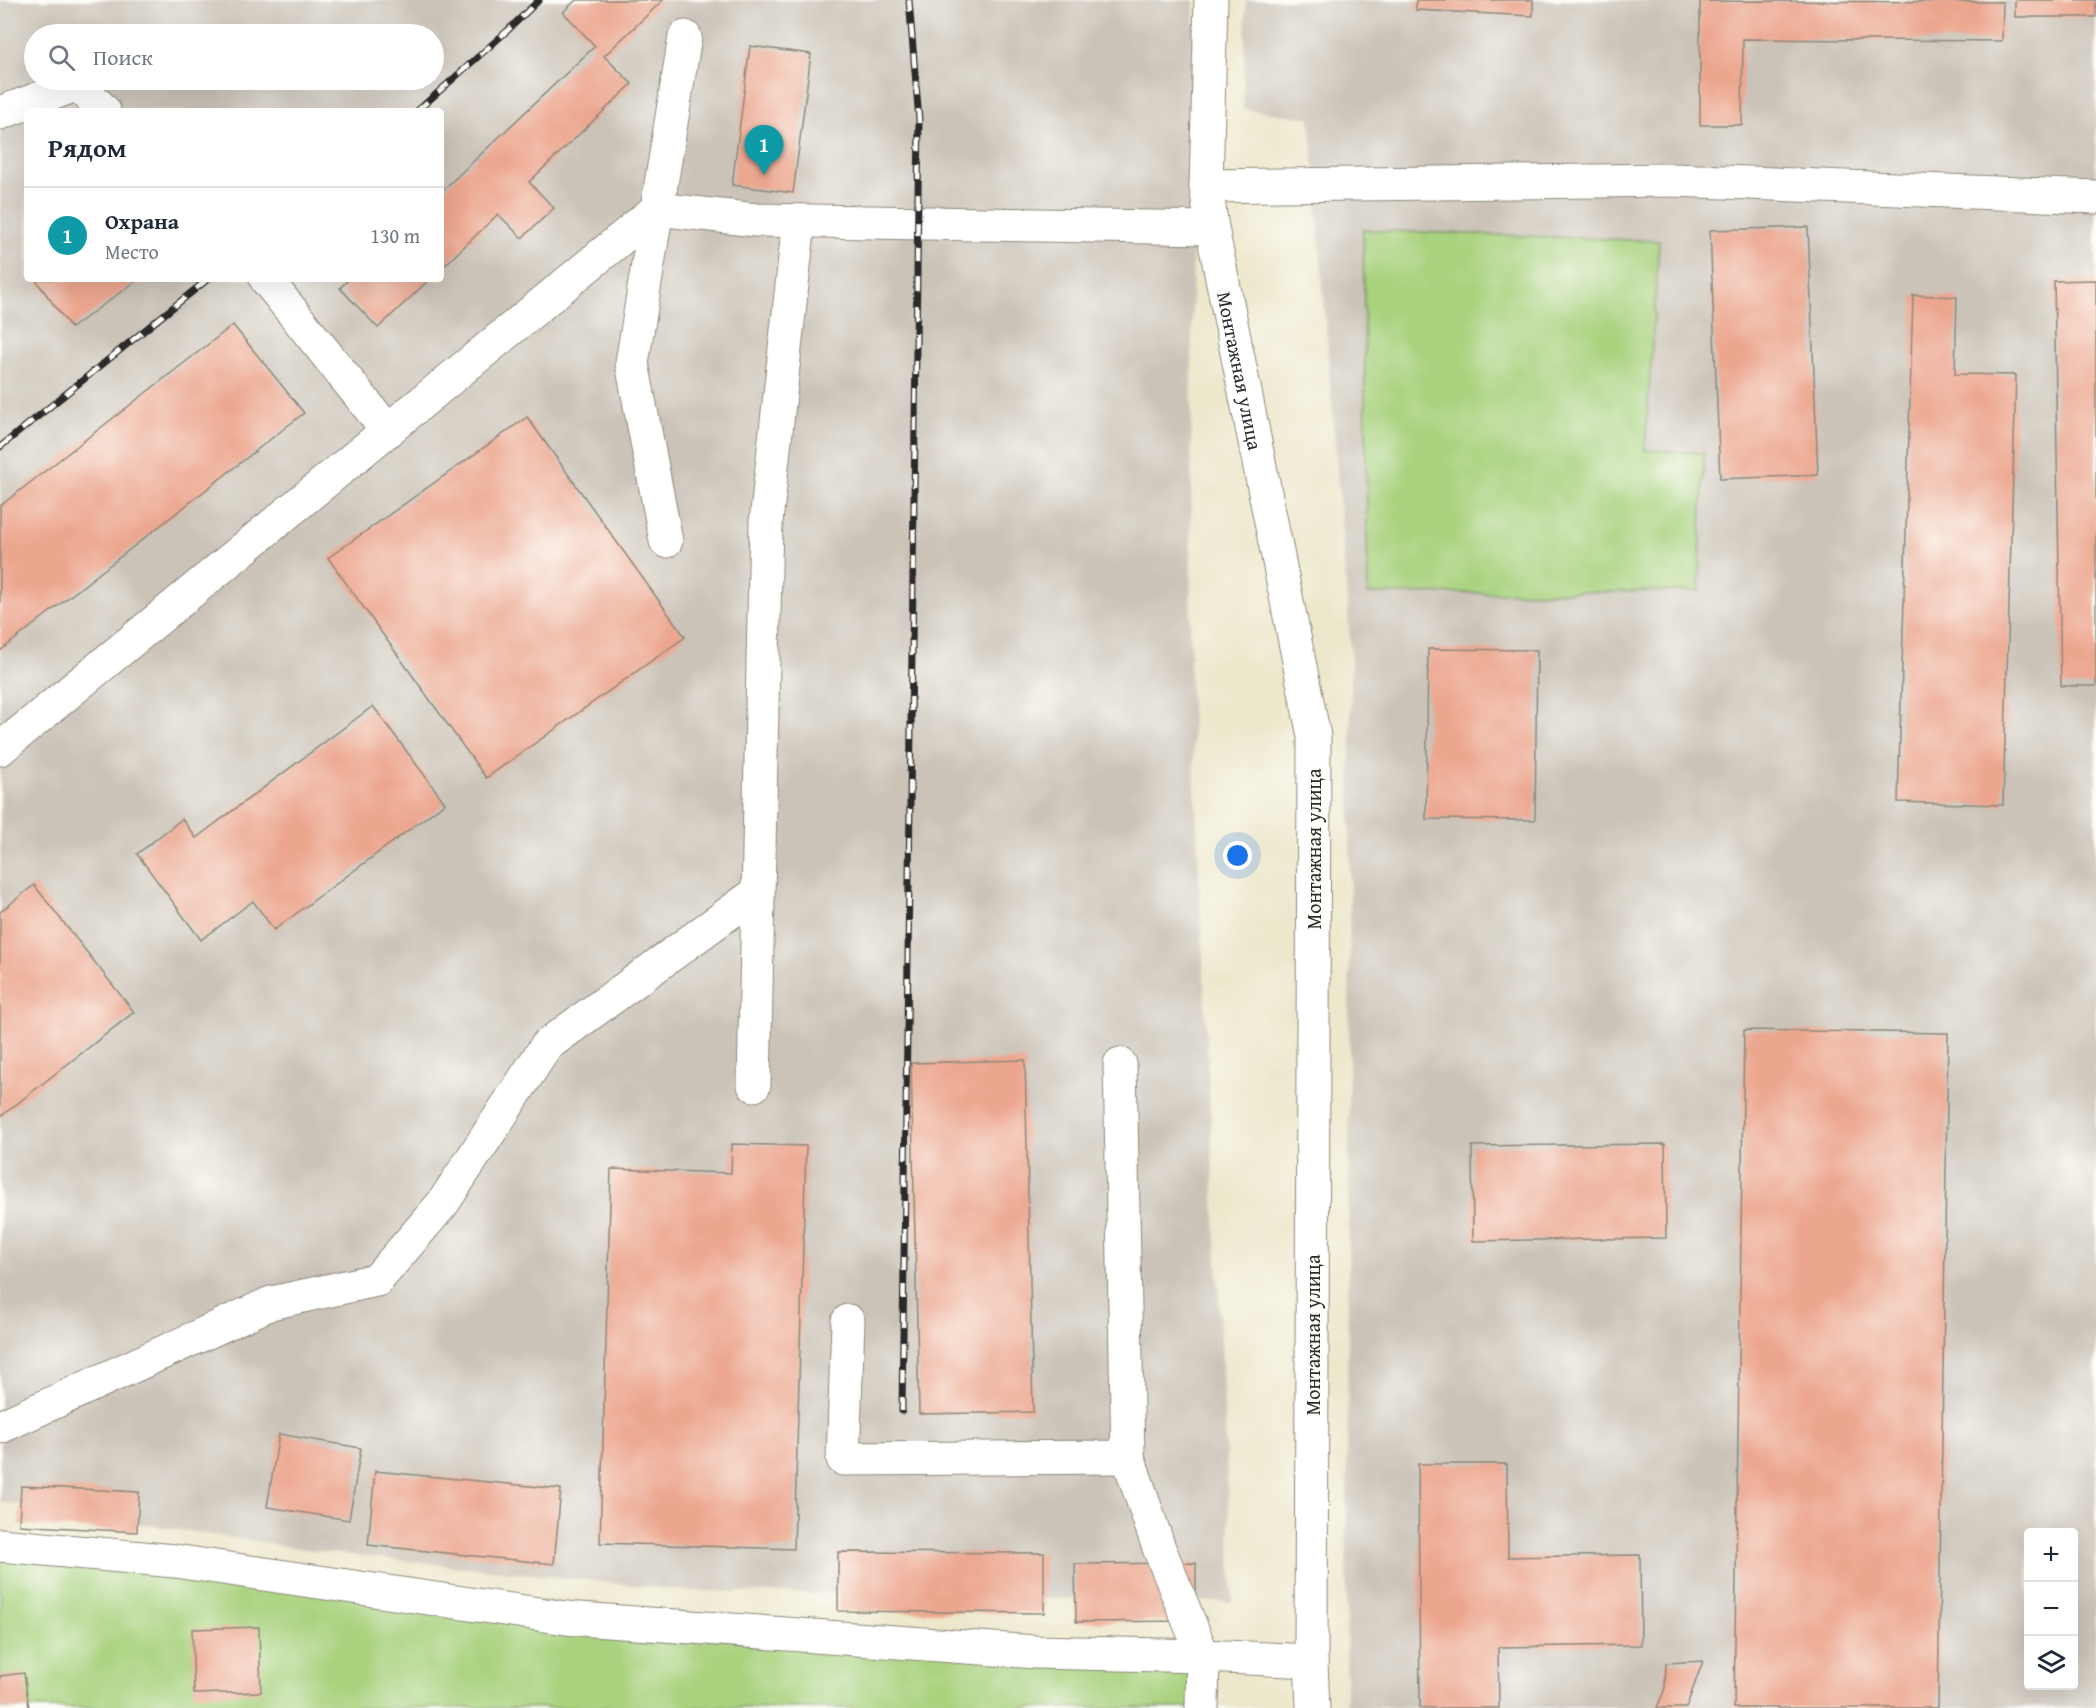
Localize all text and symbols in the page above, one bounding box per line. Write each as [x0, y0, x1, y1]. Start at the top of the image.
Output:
search box [24, 24, 444, 90]
icon: search [45, 41, 78, 74]
text: Поиск [93, 41, 153, 73]
pin: 1 [744, 126, 783, 175]
text: Рядом [48, 128, 126, 167]
text: Охрана [105, 205, 179, 237]
text: 1 [62, 221, 73, 250]
text: 130 m [370, 221, 420, 250]
text: Место [105, 237, 159, 266]
street label: Монтажная улица [1211, 289, 1271, 453]
street label: Монтажная улица [1299, 768, 1328, 929]
your location [1223, 841, 1252, 870]
street label: Монтажная улица [1298, 1254, 1327, 1415]
map controls [2024, 1528, 2078, 1690]
button: + [2024, 1528, 2078, 1582]
button: − [2024, 1582, 2078, 1636]
button: layers [2024, 1636, 2078, 1690]

